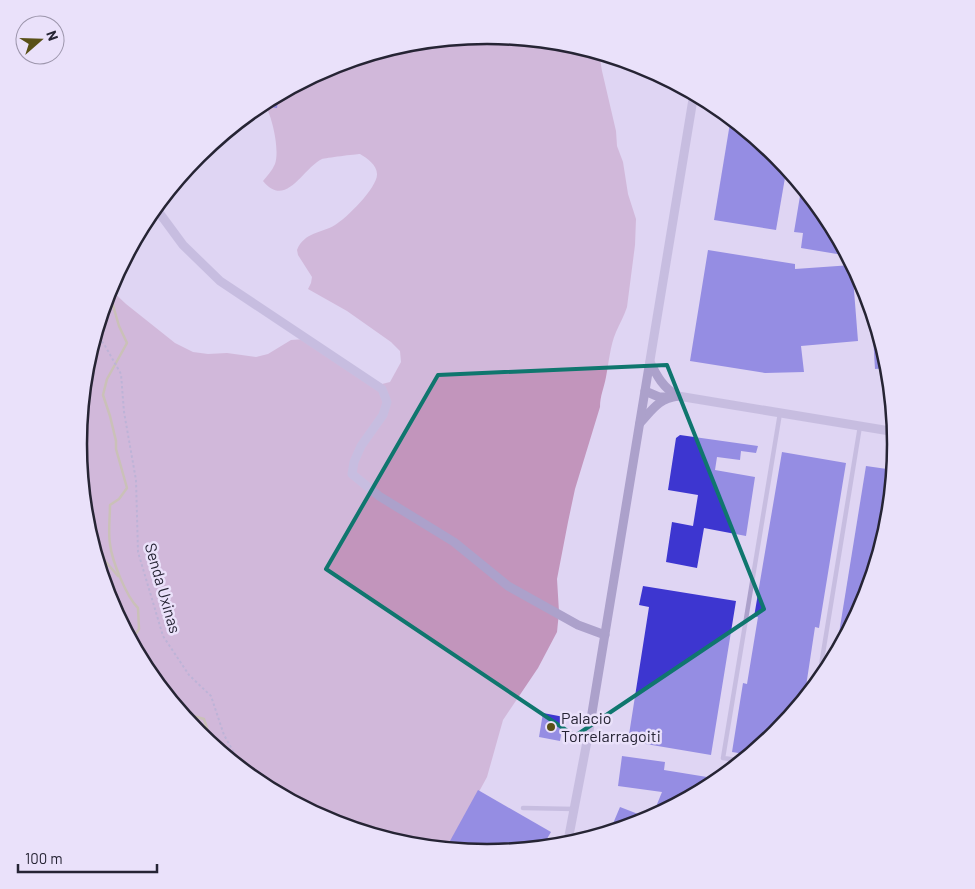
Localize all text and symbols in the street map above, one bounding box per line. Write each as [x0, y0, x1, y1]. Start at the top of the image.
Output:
north arrow [15, 15, 65, 65]
text: N [43, 28, 62, 43]
street label: Senda Uxinas [142, 541, 185, 635]
place label: Palacio Torrelarragoiti [561, 708, 661, 745]
marker: Palacio Torrelarragoiti [545, 721, 557, 733]
scale bar [18, 842, 156, 874]
text: 100 m [25, 849, 63, 867]

